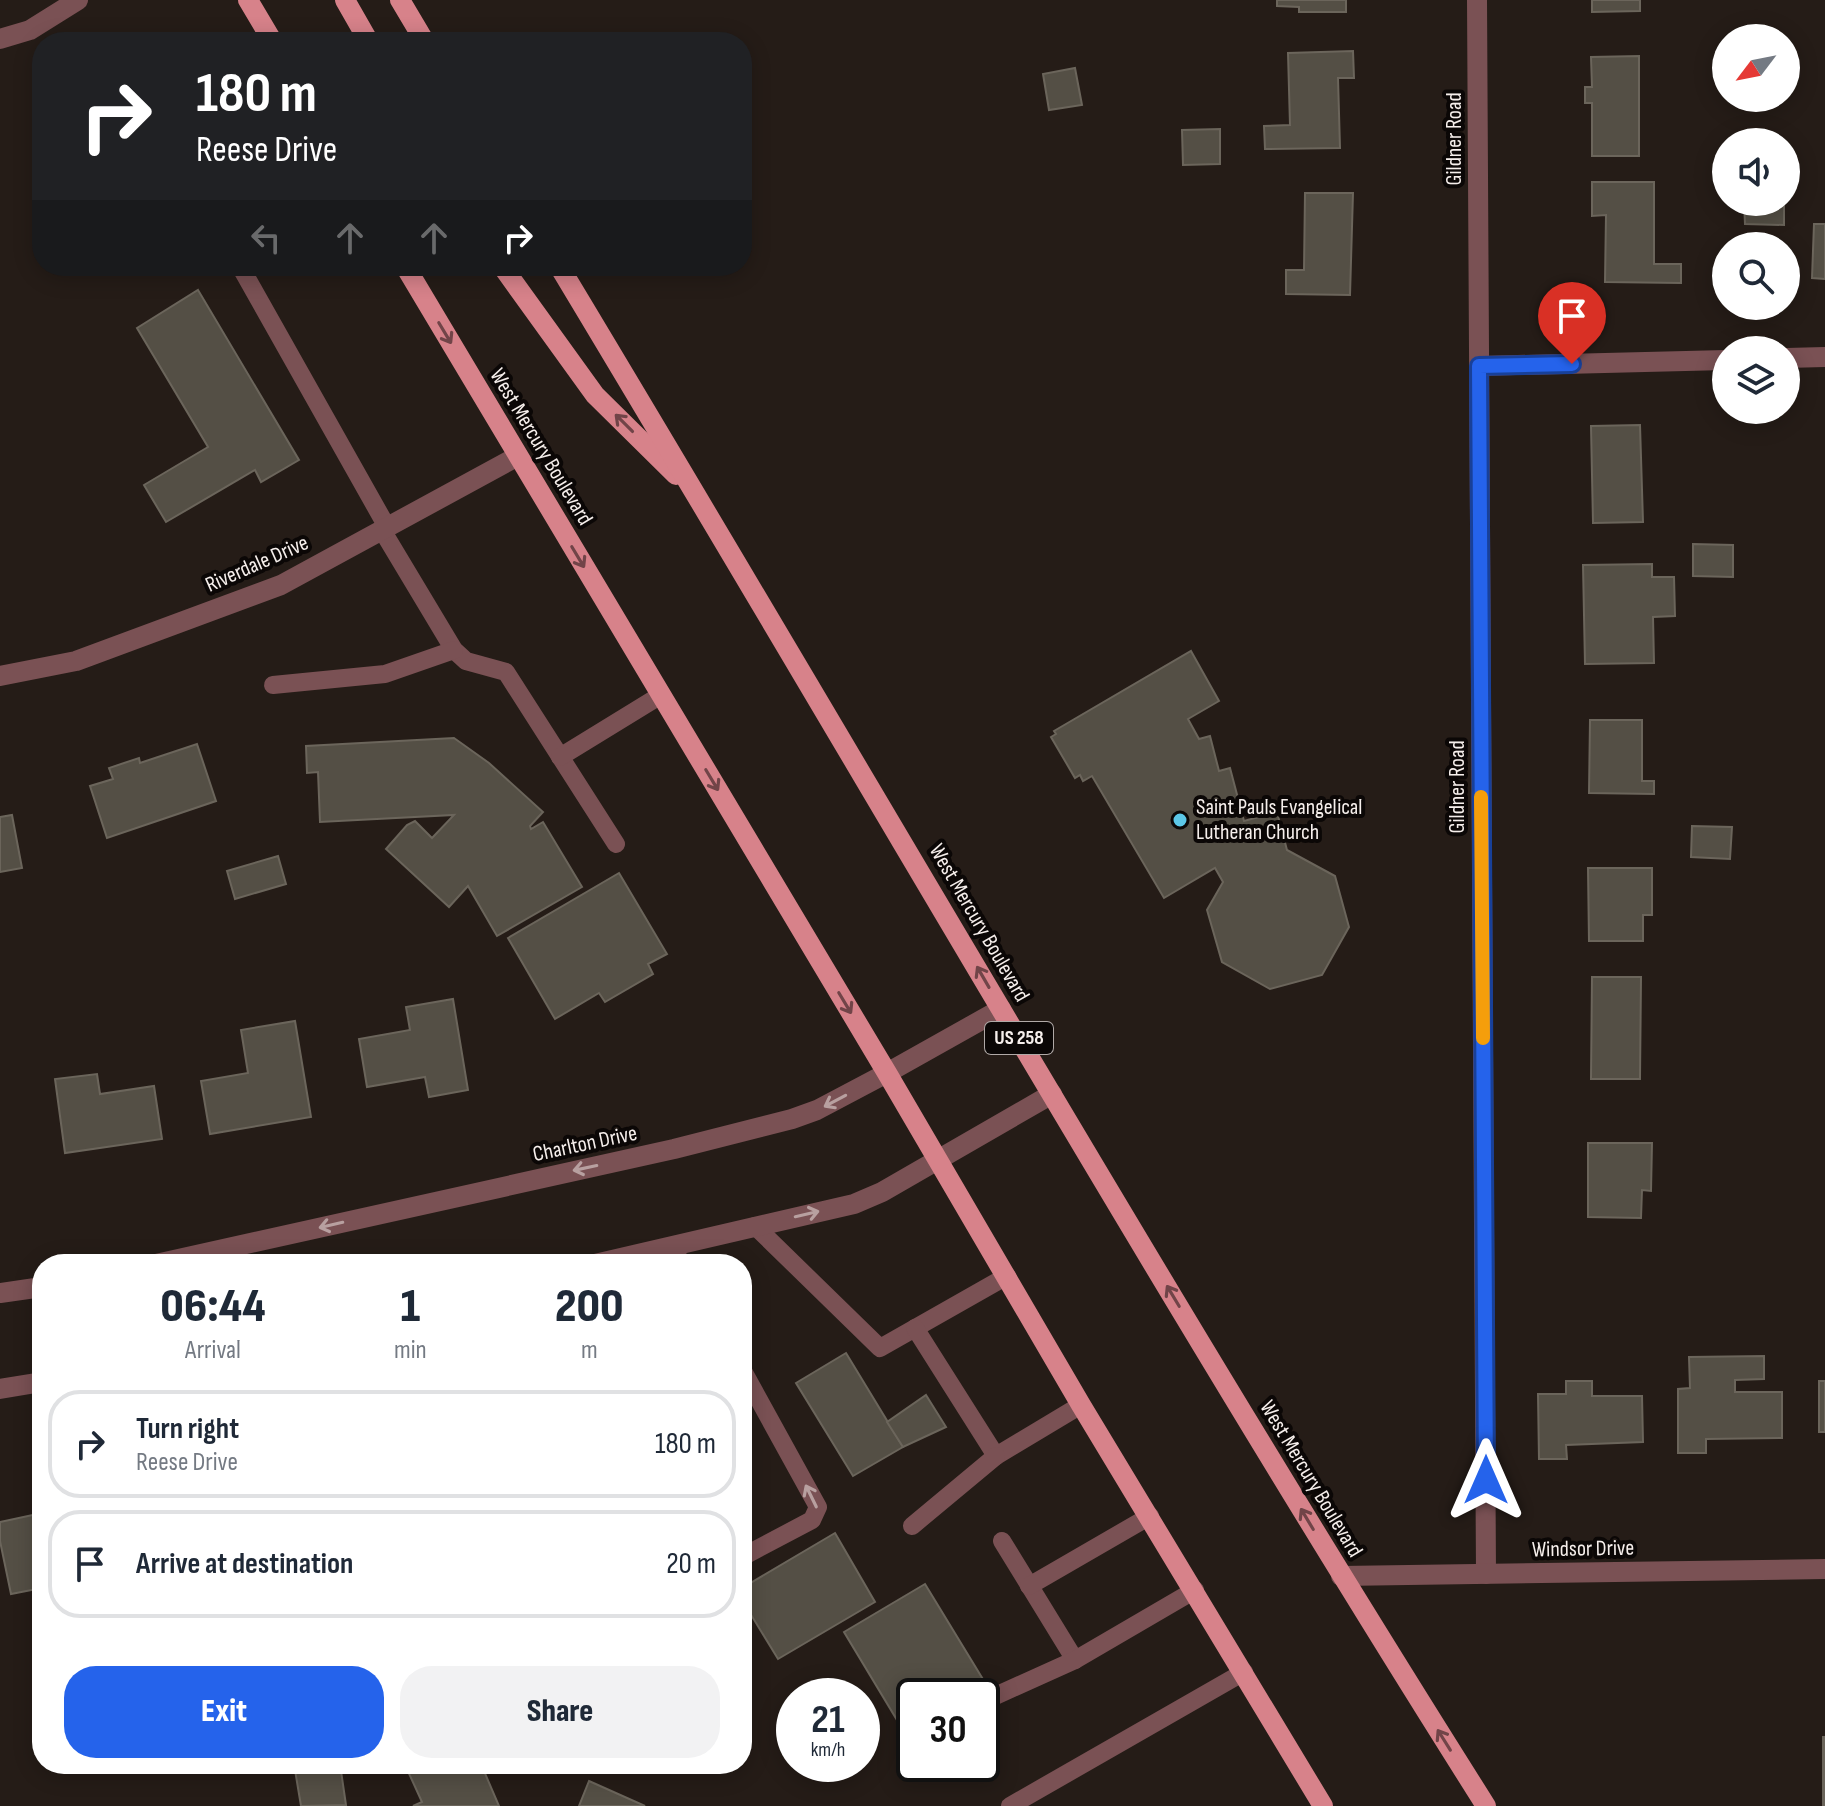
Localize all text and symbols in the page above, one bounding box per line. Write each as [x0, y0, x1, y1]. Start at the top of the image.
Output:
north arrow [1712, 24, 1800, 112]
map controls [1712, 24, 1800, 424]
text: 180 m [196, 61, 317, 128]
icon: right [64, 64, 168, 168]
street label: Gildner Road [1441, 92, 1468, 186]
button: sound [1712, 128, 1800, 216]
text: Reese Drive [196, 129, 337, 172]
icon: left [244, 216, 288, 260]
icon: ahead [328, 216, 372, 260]
icon: ahead [412, 216, 456, 260]
icon: right [496, 216, 540, 260]
button: search [1712, 232, 1800, 320]
pin [1538, 282, 1606, 364]
icon: arrive [1550, 294, 1594, 338]
one-way arrow [437, 321, 453, 344]
button: layers [1712, 336, 1800, 424]
street label: West Mercury Boulevard [484, 364, 598, 530]
one-way arrow [615, 414, 634, 433]
street label: Riverdale Drive [201, 529, 313, 599]
one-way arrow [570, 545, 586, 568]
street label: Gildner Road [1444, 740, 1471, 834]
one-way arrow [704, 768, 720, 791]
place label: Saint Pauls Evangelical Lutheran Church [1196, 794, 1362, 846]
marker: Saint Pauls Evangelical Lutheran Church [1171, 811, 1189, 829]
street label: West Mercury Boulevard [923, 839, 1035, 1007]
one-way arrow [974, 966, 990, 989]
one-way arrow [837, 991, 853, 1014]
road number: US 258 [985, 1022, 1053, 1054]
one-way arrow [824, 1093, 847, 1109]
street label: Charlton Drive [530, 1120, 640, 1168]
one-way arrow [572, 1161, 598, 1176]
one-way arrow [794, 1206, 820, 1221]
one-way arrow [319, 1218, 344, 1233]
text: 06:44 [160, 1278, 266, 1335]
text: 1 [400, 1278, 420, 1335]
text: 200 [555, 1278, 624, 1335]
one-way arrow [1165, 1285, 1181, 1308]
text: Arrival [185, 1335, 241, 1366]
text: min [394, 1335, 427, 1366]
text: m [581, 1335, 598, 1366]
street label: West Mercury Boulevard [1254, 1396, 1368, 1562]
text: Turn right [136, 1411, 239, 1447]
icon: right [68, 1422, 112, 1466]
text: 180 m [655, 1426, 716, 1462]
position arrow [1444, 1438, 1528, 1522]
text: Reese Drive [136, 1447, 238, 1478]
one-way arrow [803, 1485, 818, 1508]
one-way arrow [1299, 1508, 1315, 1531]
street label: Windsor Drive [1532, 1535, 1634, 1563]
icon: arrive [68, 1542, 112, 1586]
text: Arrive at destination [136, 1546, 353, 1582]
text: 20 m [666, 1546, 716, 1582]
button: Exit [64, 1666, 384, 1758]
button: Share [400, 1666, 720, 1758]
speed limit sign: 30 [896, 1678, 1000, 1782]
text: 21 [811, 1696, 845, 1744]
one-way arrow [1436, 1729, 1452, 1752]
text: km/h [811, 1738, 845, 1762]

